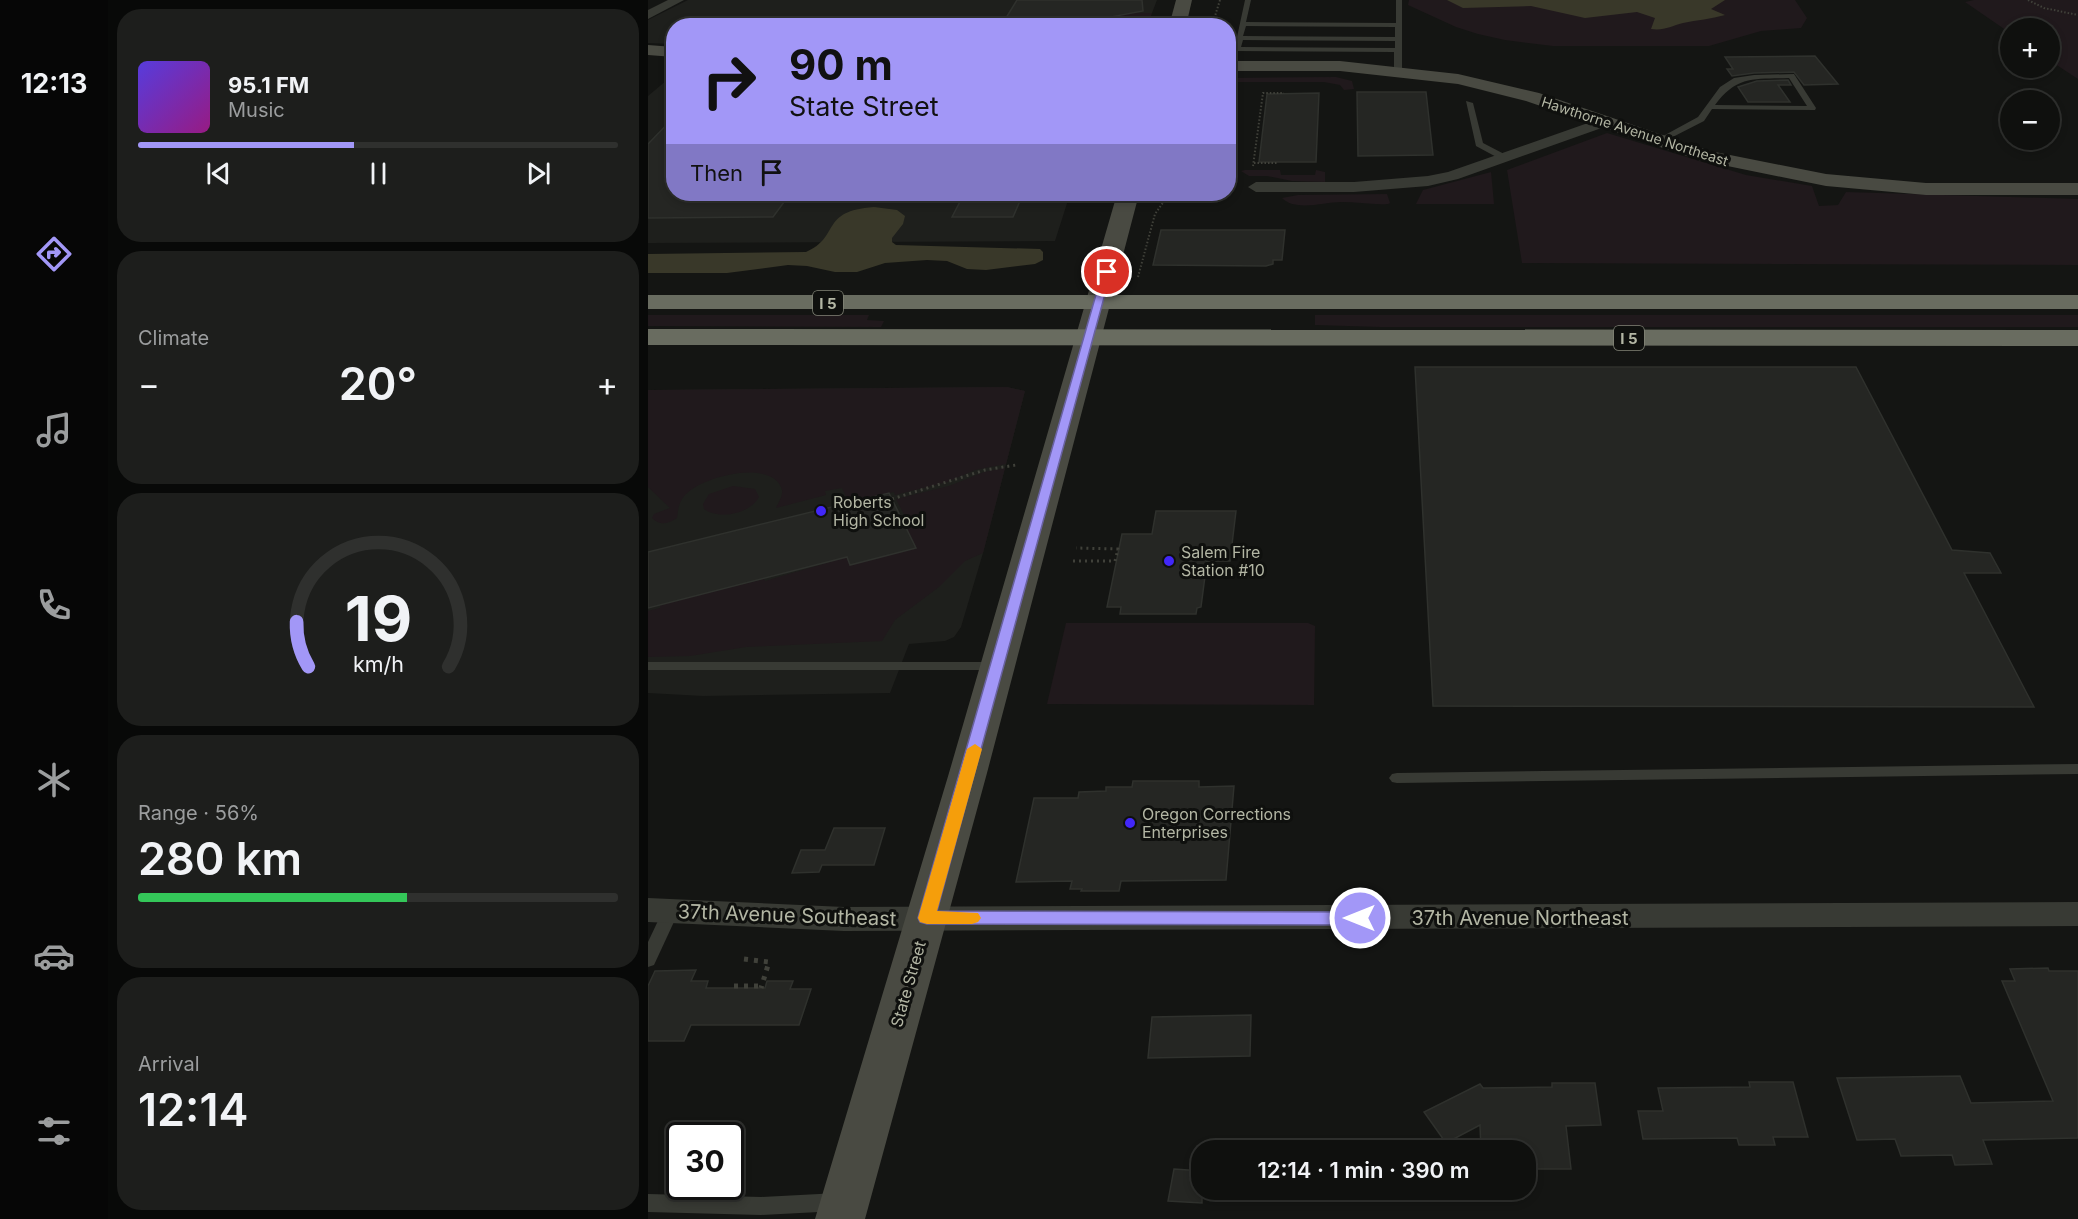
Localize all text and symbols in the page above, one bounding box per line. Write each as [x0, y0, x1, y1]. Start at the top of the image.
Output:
map controls [2000, 18, 2060, 150]
button: + [2000, 18, 2060, 78]
text: 90 m [789, 39, 893, 90]
icon: right [690, 42, 768, 120]
text: 12:13 [21, 67, 87, 100]
text: 95.1 FM [228, 72, 309, 98]
text: State Street [789, 90, 939, 123]
button: − [2000, 90, 2060, 150]
street label: Hawthorne Avenue Northeast [1539, 93, 1731, 169]
text: Music [228, 98, 285, 122]
icon: arrive [755, 156, 788, 189]
icon: previous [202, 157, 235, 190]
icon: pause [362, 157, 395, 190]
icon: next [522, 157, 555, 190]
text: Then [690, 160, 743, 186]
icon: directions [33, 233, 75, 275]
pin [1081, 246, 1132, 297]
icon: arrive [1090, 255, 1123, 288]
road number: I 5 [813, 291, 843, 315]
text: Climate [138, 326, 209, 350]
road number: I 5 [1614, 326, 1644, 350]
text: 20° [339, 356, 417, 411]
text: − [138, 364, 160, 404]
text: + [596, 364, 618, 404]
icon: music [33, 409, 75, 451]
place label: Roberts High School [833, 492, 924, 530]
marker: Roberts High School [814, 504, 828, 518]
place label: Salem Fire Station #10 [1181, 542, 1265, 580]
marker: Salem Fire Station #10 [1162, 554, 1176, 568]
text: 19 [344, 581, 412, 656]
icon: phone [33, 584, 75, 626]
text: km/h [353, 651, 403, 677]
icon: climate [33, 759, 75, 801]
text: Range · 56% [138, 801, 259, 825]
place label: Oregon Corrections Enterprises [1142, 804, 1291, 842]
marker: Oregon Corrections Enterprises [1123, 816, 1137, 830]
text: 280 km [138, 831, 302, 886]
position arrow [1328, 886, 1392, 950]
street label: 37th Avenue Southeast [677, 899, 897, 931]
street label: 37th Avenue Northeast [1411, 906, 1629, 930]
icon: car [33, 935, 75, 977]
street label: State Street [886, 939, 930, 1029]
text: Arrival [138, 1052, 200, 1076]
text: 12:14 [138, 1082, 248, 1137]
icon: filters [33, 1110, 75, 1152]
speed limit sign: 30 [666, 1122, 744, 1200]
text: 12:14 · 1 min · 390 m [1258, 1157, 1470, 1183]

